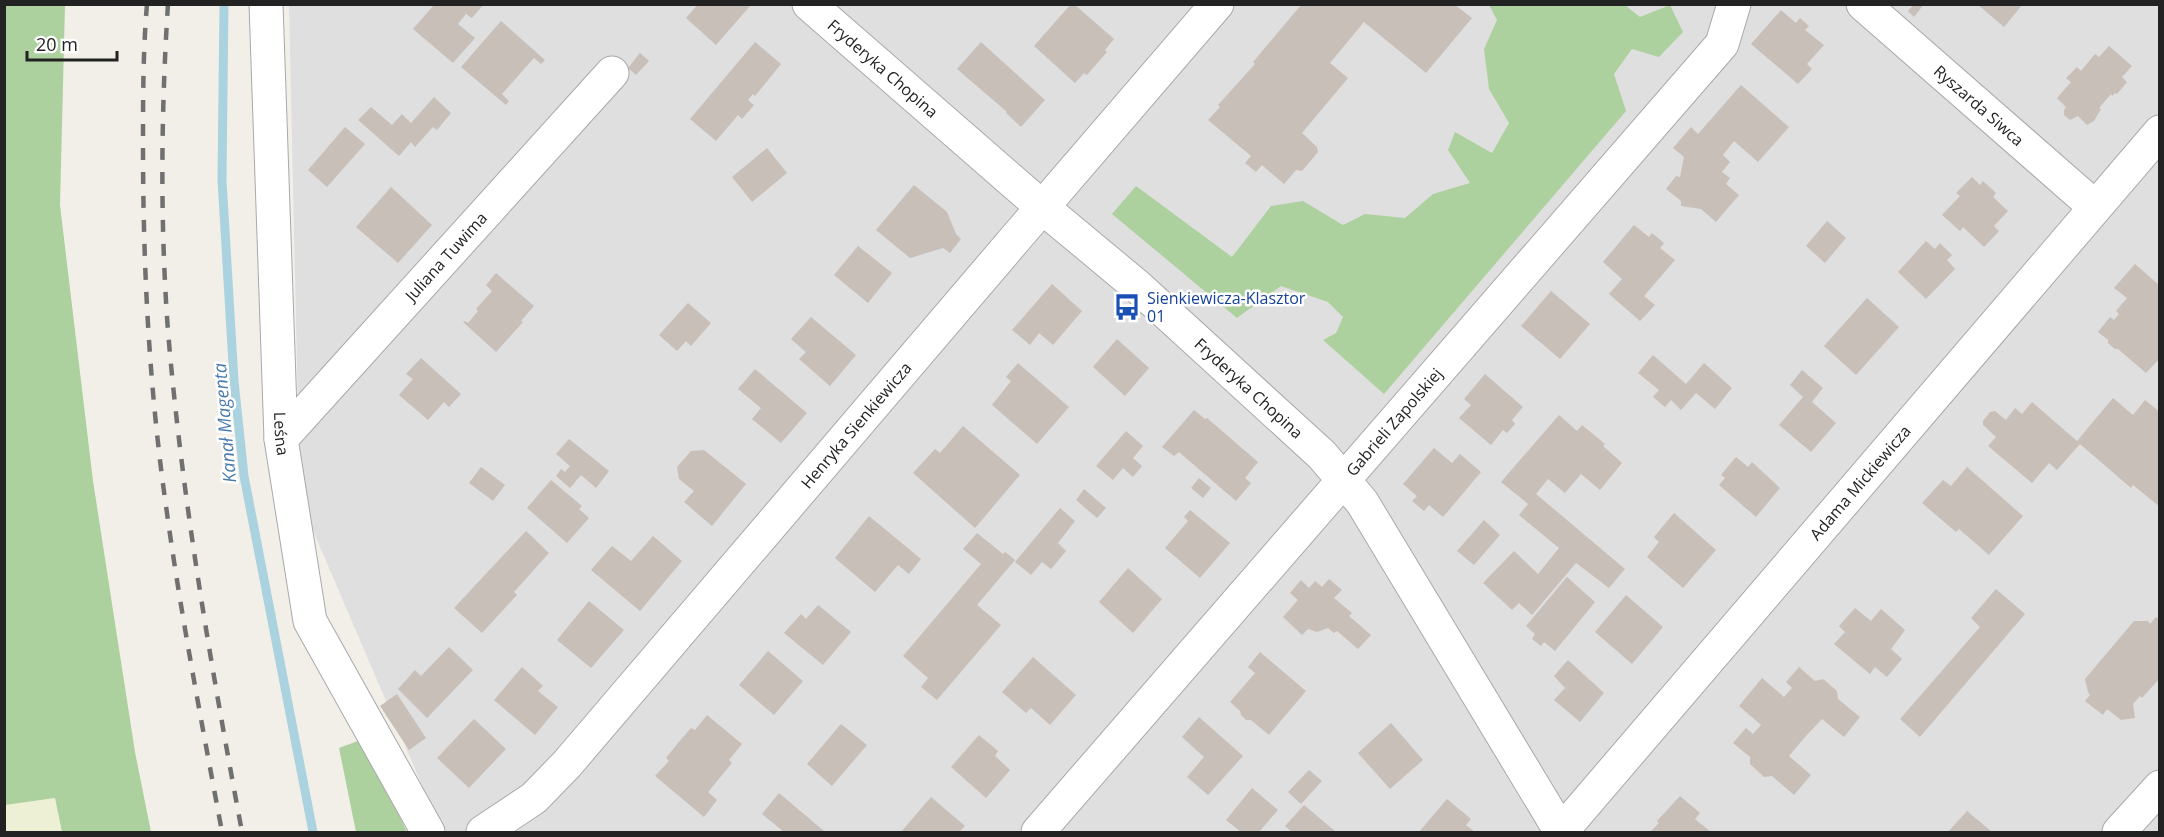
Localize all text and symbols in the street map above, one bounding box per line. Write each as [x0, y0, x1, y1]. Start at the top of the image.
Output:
street label: Fryderyka Chopina [823, 14, 943, 123]
scale bar [27, 24, 117, 62]
text: 20 m [36, 32, 78, 56]
street label: Ryszarda Siwca [1929, 60, 2029, 151]
street label: Juliana Tuwima [399, 207, 492, 307]
place label: Sienkiewicza-Klasztor 01 [1147, 287, 1306, 327]
bus stop icon: Sienkiewicza-Klasztor 01 [1112, 292, 1142, 322]
street label: Fryderyka Chopina [1190, 333, 1308, 443]
street label: Henryka Sienkiewicza [796, 357, 916, 493]
water label: Kanał Magenta [207, 362, 241, 484]
street label: Gabrieli Zapolskiej [1341, 363, 1447, 481]
street label: Leśna [269, 412, 294, 457]
street label: Adama Mickiewicza [1805, 420, 1915, 545]

